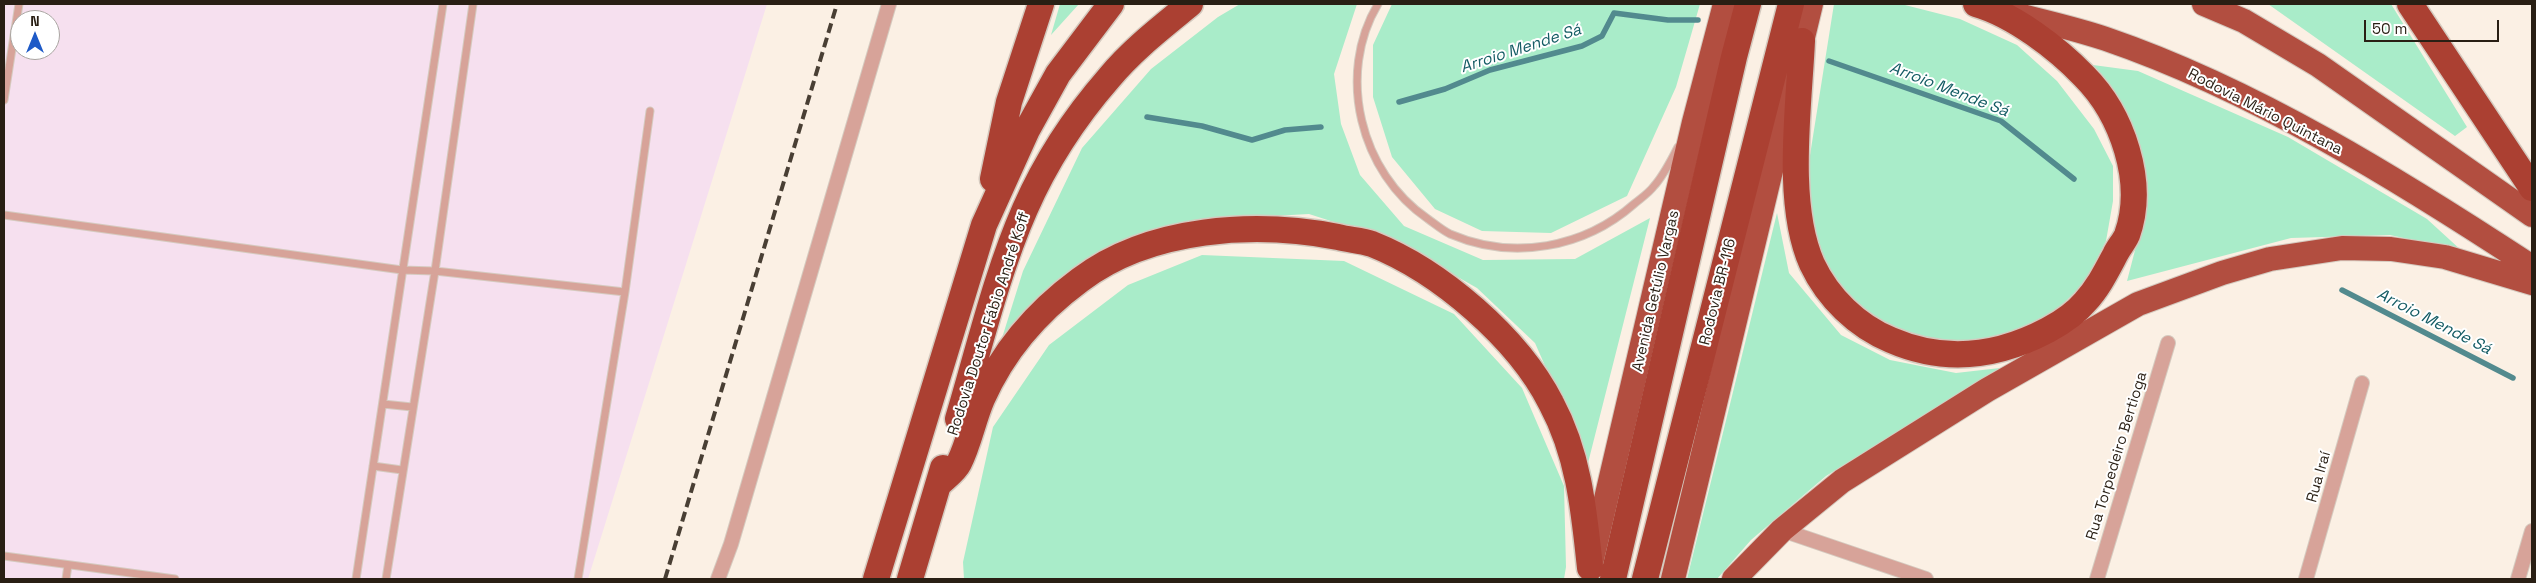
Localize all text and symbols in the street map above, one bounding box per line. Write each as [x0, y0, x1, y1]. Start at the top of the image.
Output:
north arrow [10, 10, 60, 60]
scale bar [2366, 10, 2501, 42]
text: N [30, 12, 40, 30]
text: 50 m [2372, 19, 2407, 38]
water label: Arroio Mende Sá [1458, 20, 1584, 78]
water label: Arroio Mende Sá [1887, 59, 2011, 121]
street label: Rodovia Mário Quintana [2185, 65, 2345, 159]
street label: Avenida Getúlio Vargas [1629, 209, 1683, 373]
street label: Rodovia Doutor Fábio André Koff [944, 210, 1034, 438]
street label: Rodovia BR-116 [1696, 237, 1740, 347]
water label: Arroio Mende Sá [2374, 285, 2494, 359]
street label: Rua Torpedeiro Bertioga [2083, 370, 2151, 542]
street label: Rua Iraí [2303, 449, 2335, 505]

